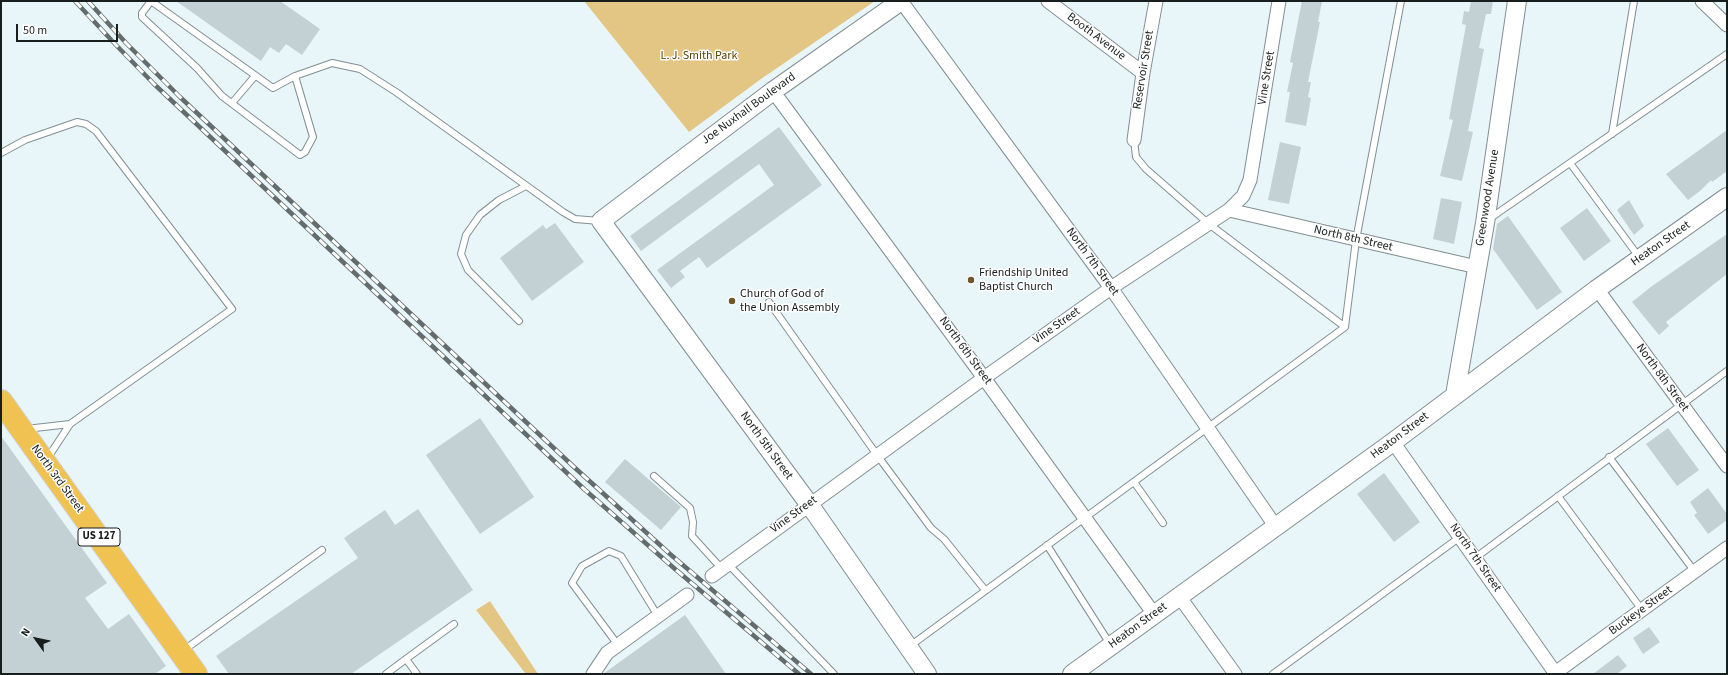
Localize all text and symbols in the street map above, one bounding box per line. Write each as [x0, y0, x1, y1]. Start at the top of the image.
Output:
street label: Booth Avenue [1064, 10, 1128, 64]
scale bar [18, 16, 120, 42]
text: 50 m [23, 22, 47, 39]
street label: Reservoir Street [1131, 29, 1157, 111]
park label: L. J. Smith Park [661, 49, 737, 63]
street label: Vine Street [1256, 50, 1278, 106]
street label: Joe Nuxhall Boulevard [699, 70, 799, 148]
street label: Greenwood Avenue [1473, 149, 1503, 247]
street label: Heaton Street [1629, 218, 1693, 270]
street label: North 8th Street [1312, 223, 1394, 255]
street label: North 7th Street [1063, 225, 1121, 299]
place label: Friendship United Baptist Church [979, 266, 1068, 294]
marker: Friendship United Baptist Church [966, 275, 976, 285]
place label: Church of God of the Union Assembly [740, 287, 840, 315]
marker: Church of God of the Union Assembly [727, 296, 737, 306]
street label: Vine Street [1031, 305, 1083, 347]
street label: North 6th Street [936, 314, 994, 388]
street label: North 8th Street [1633, 341, 1691, 415]
street label: North 5th Street [737, 409, 795, 483]
street label: Heaton Street [1368, 410, 1432, 462]
street label: North 3rd Street [28, 442, 86, 516]
street label: Vine Street [768, 493, 820, 537]
street label: North 7th Street [1446, 521, 1504, 595]
road number: US 127 [78, 528, 120, 546]
street label: Buckeye Street [1607, 583, 1675, 639]
street label: Heaton Street [1106, 600, 1170, 652]
north arrow [16, 619, 56, 659]
text: N [17, 625, 34, 639]

